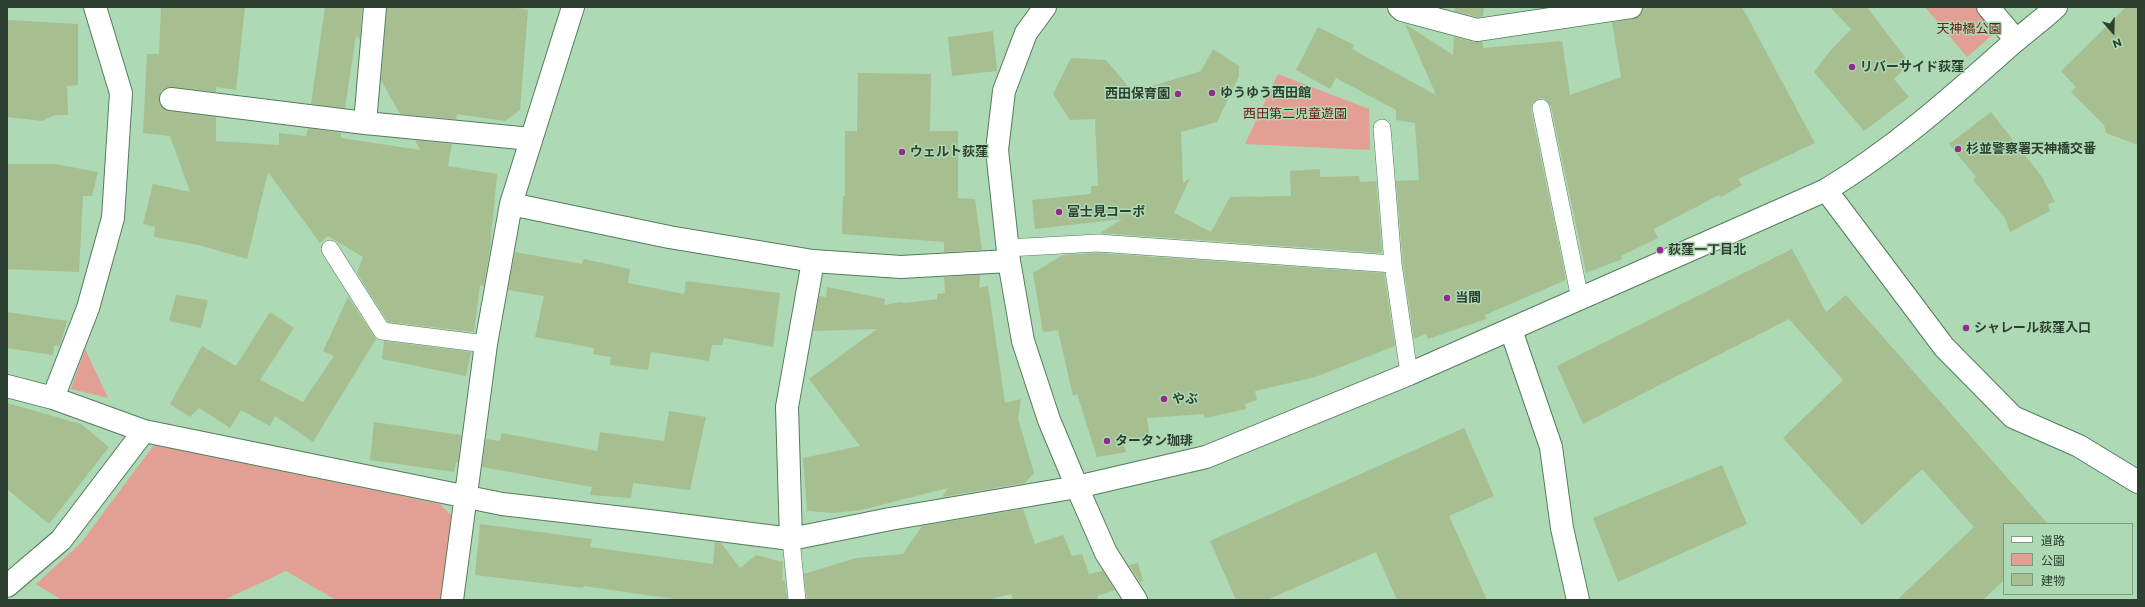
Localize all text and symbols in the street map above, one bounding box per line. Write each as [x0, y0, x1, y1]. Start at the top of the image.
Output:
north arrow [2093, 12, 2133, 52]
park label: 天神橋公園 [1937, 21, 2001, 37]
text: N [2111, 35, 2124, 51]
place label: リバーサイド荻窪 [1860, 59, 1964, 75]
marker: リバーサイド荻窪 [1847, 62, 1857, 72]
place label: ゆうゆう西田館 [1220, 85, 1311, 101]
place label: 西田保育園 [1105, 86, 1170, 102]
marker: ゆうゆう西田館 [1207, 88, 1217, 98]
marker: 西田保育園 [1173, 89, 1183, 99]
park label: 西田第二児童遊園 [1243, 106, 1347, 122]
place label: 杉並警察署天神橋交番 [1966, 141, 2096, 157]
place label: ウェルト荻窪 [910, 144, 988, 160]
marker: 杉並警察署天神橋交番 [1953, 144, 1963, 154]
marker: ウェルト荻窪 [897, 147, 907, 157]
place label: 富士見コーポ [1067, 204, 1145, 220]
marker: 富士見コーポ [1054, 207, 1064, 217]
place label: 荻窪一丁目北 [1668, 242, 1746, 258]
marker: 荻窪一丁目北 [1655, 245, 1665, 255]
place label: 当間 [1455, 290, 1481, 306]
marker: 当間 [1442, 293, 1452, 303]
place label: シャレール荻窪入口 [1974, 320, 2091, 336]
marker: シャレール荻窪入口 [1961, 323, 1971, 333]
place label: やぶ [1172, 391, 1198, 407]
marker: やぶ [1159, 394, 1169, 404]
place label: タータン珈琲 [1115, 433, 1193, 449]
marker: タータン珈琲 [1102, 436, 1112, 446]
legend [2003, 523, 2133, 595]
text: 道路 [2041, 533, 2065, 548]
text: 公園 [2041, 553, 2065, 568]
text: 建物 [2041, 573, 2065, 588]

